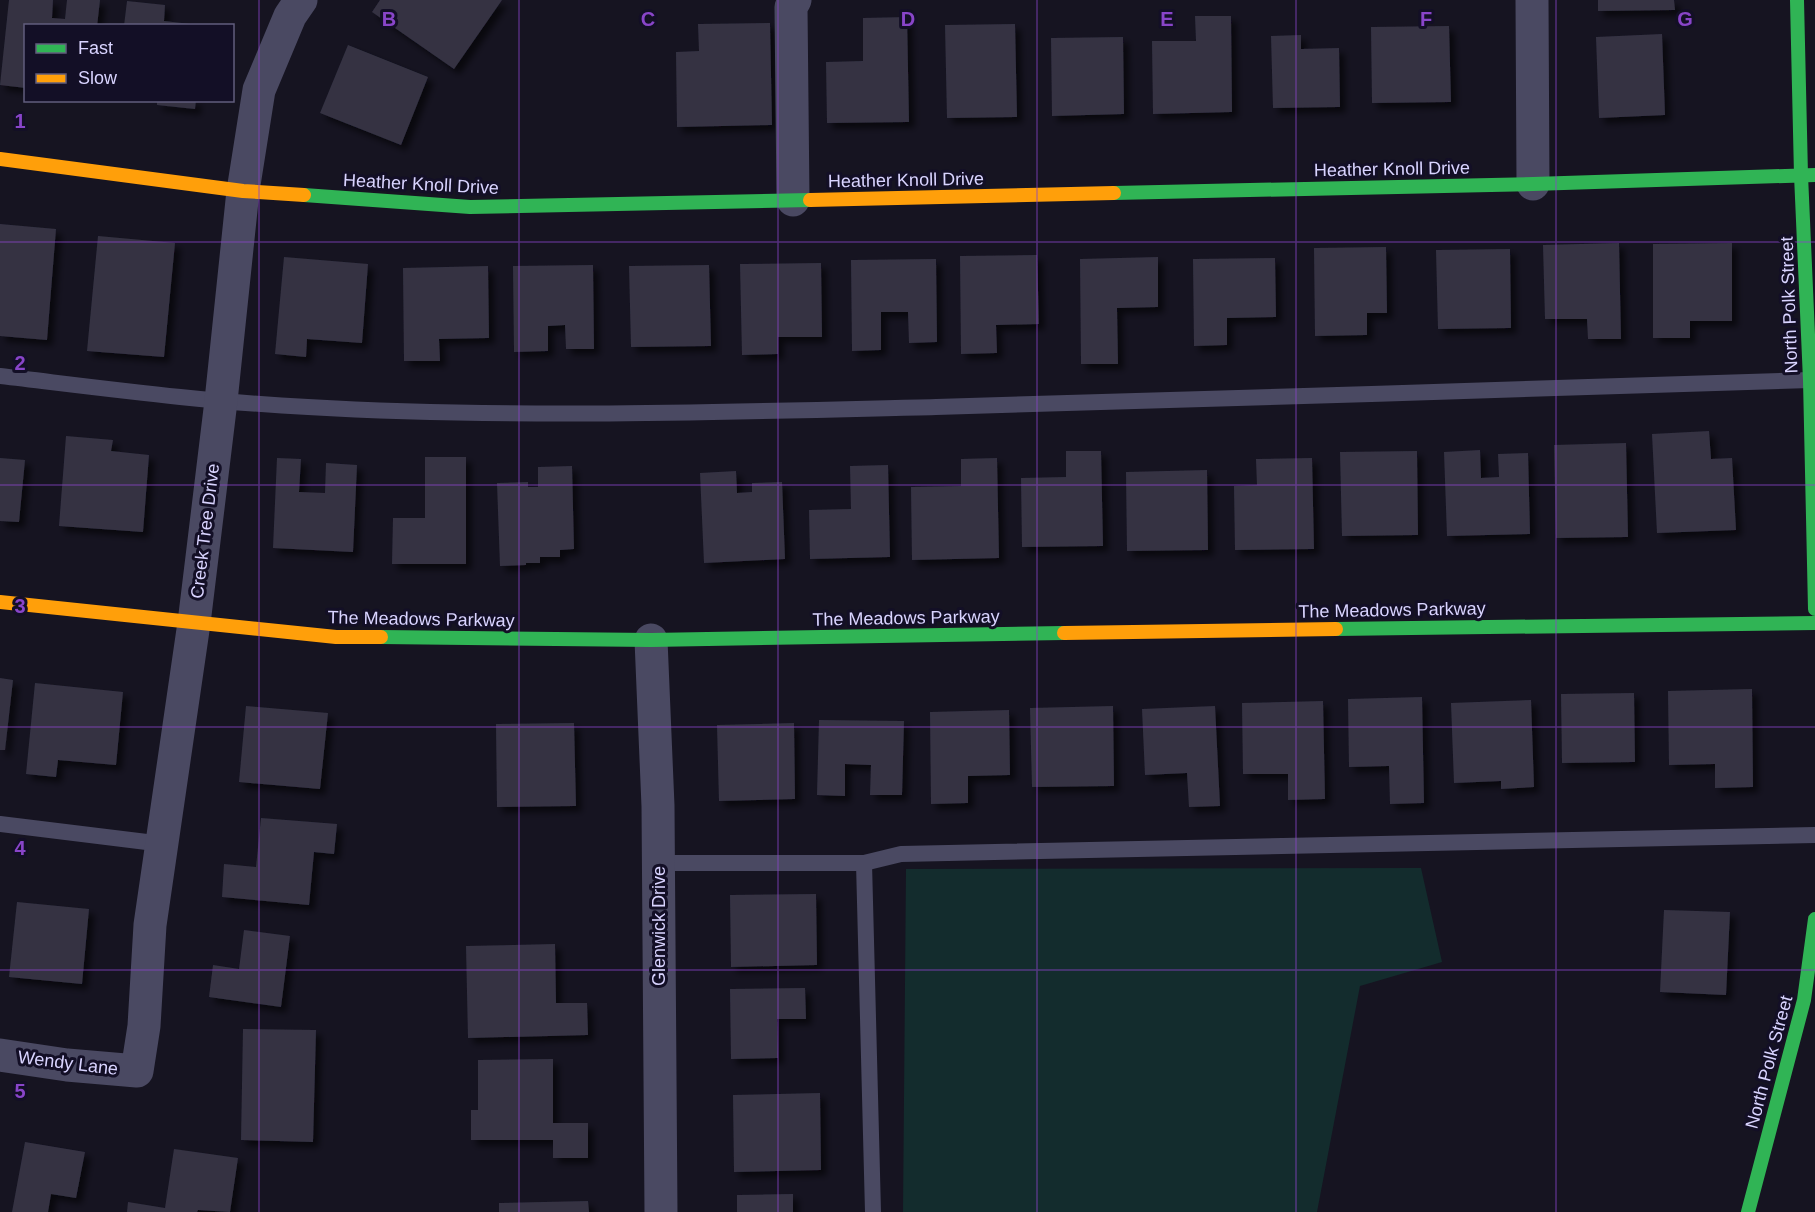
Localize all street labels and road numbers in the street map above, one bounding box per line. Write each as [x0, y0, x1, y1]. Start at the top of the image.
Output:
street label: Heather Knoll Drive [1314, 158, 1470, 180]
street label: Heather Knoll Drive [828, 169, 984, 191]
street label: Heather Knoll Drive [343, 170, 499, 198]
street label: North Polk Street [1777, 236, 1801, 374]
street label: Creek Tree Drive [187, 462, 223, 600]
street label: The Meadows Parkway [1298, 598, 1486, 622]
street label: The Meadows Parkway [812, 606, 1000, 630]
street label: The Meadows Parkway [327, 607, 515, 631]
street label: Glenwick Drive [649, 866, 669, 986]
street label: North Polk Street [1742, 993, 1796, 1131]
street label: Wendy Lane [17, 1047, 119, 1079]

